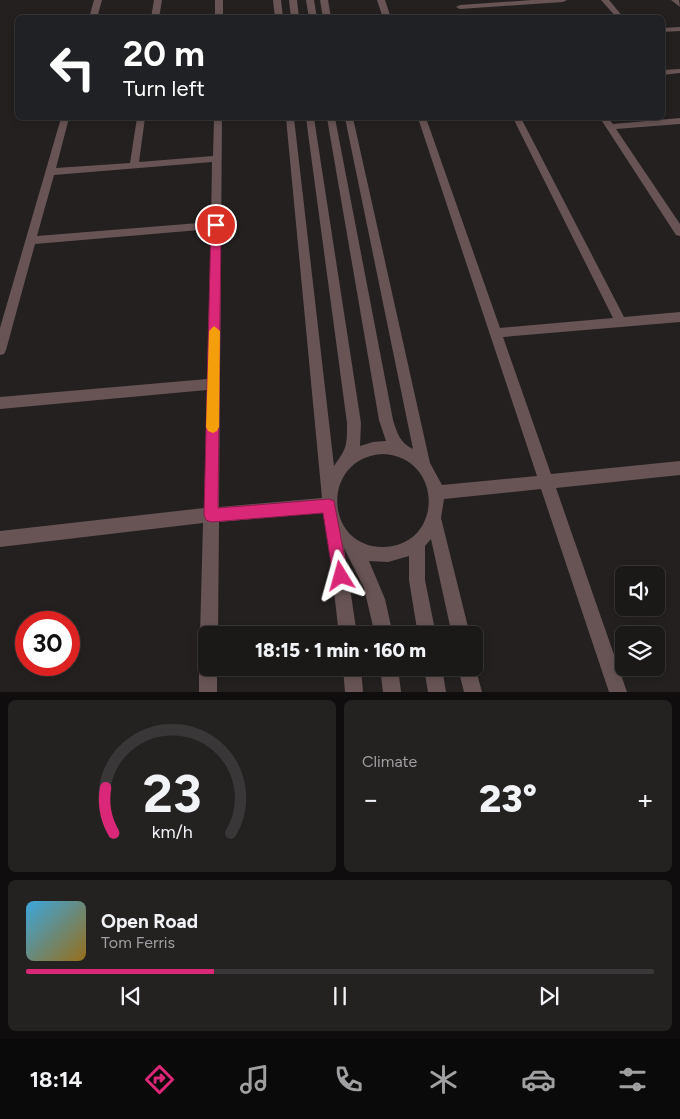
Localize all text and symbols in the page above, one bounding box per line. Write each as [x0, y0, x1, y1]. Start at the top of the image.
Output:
text: 20 m [123, 33, 205, 75]
icon: left [40, 35, 105, 100]
text: Turn left [123, 75, 205, 102]
pin [195, 204, 237, 246]
icon: arrive [202, 211, 230, 239]
position arrow [314, 549, 366, 601]
map controls [615, 566, 665, 676]
button: sound [615, 566, 665, 616]
speed limit sign: 30 [15, 611, 80, 676]
button: layers [615, 626, 665, 676]
text: 18:15 · 1 min · 160 m [255, 639, 426, 662]
text: Climate [362, 752, 417, 771]
text: 23 [142, 763, 202, 825]
text: 23° [479, 776, 537, 822]
text: − [362, 782, 379, 816]
text: + [637, 782, 654, 816]
text: km/h [152, 821, 192, 842]
text: Open Road [101, 910, 198, 933]
text: Tom Ferris [101, 933, 175, 952]
icon: previous [117, 982, 145, 1010]
icon: pause [326, 982, 354, 1010]
icon: next [535, 982, 563, 1010]
icon: directions [142, 1062, 177, 1097]
icon: music [237, 1062, 272, 1097]
icon: phone [331, 1062, 366, 1097]
icon: climate [426, 1062, 461, 1097]
icon: car [521, 1062, 556, 1097]
icon: filters [615, 1062, 650, 1097]
text: 18:14 [30, 1066, 82, 1093]

